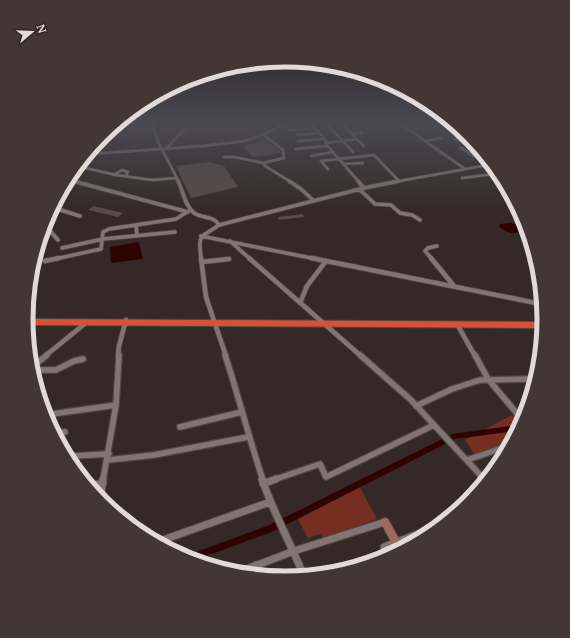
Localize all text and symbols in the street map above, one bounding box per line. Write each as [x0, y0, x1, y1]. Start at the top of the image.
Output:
north arrow [12, 12, 52, 52]
text: N [33, 22, 51, 35]

